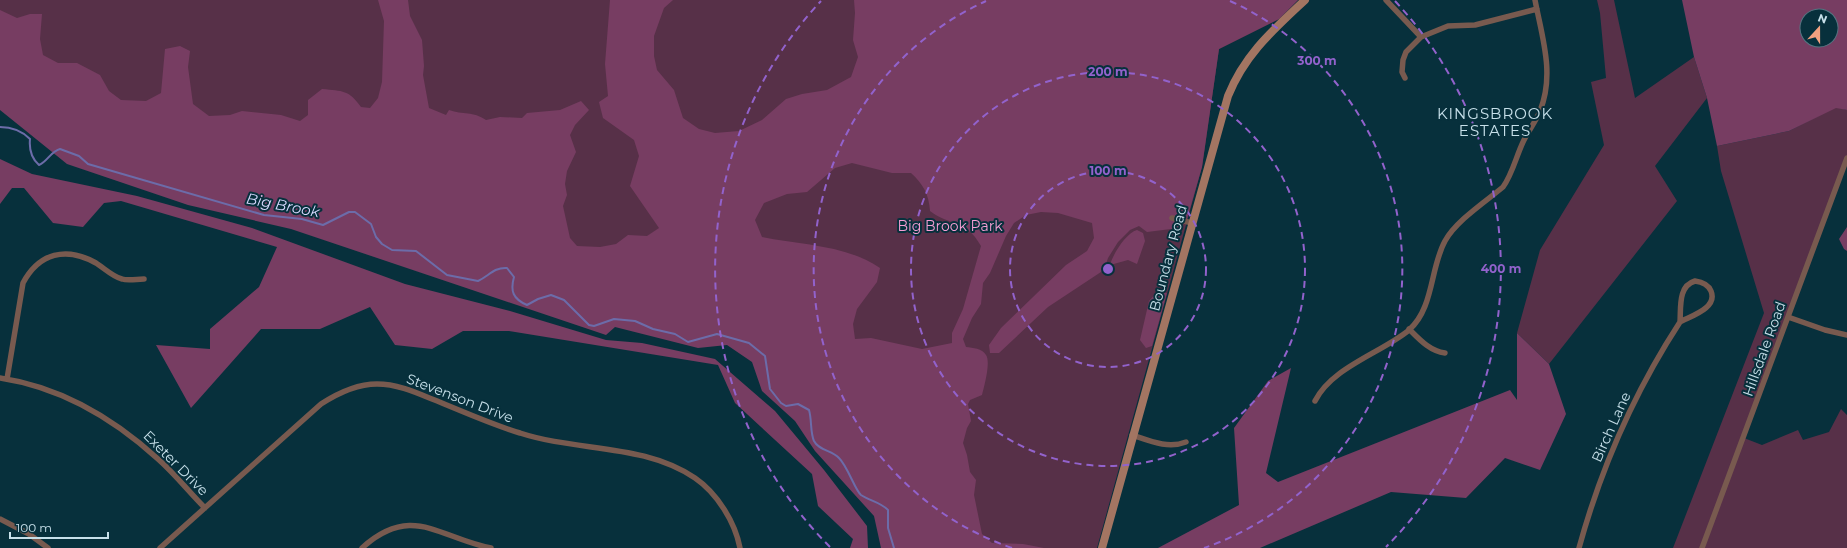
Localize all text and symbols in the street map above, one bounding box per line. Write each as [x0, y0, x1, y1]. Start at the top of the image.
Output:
north arrow [1799, 8, 1839, 48]
text: N [1816, 11, 1829, 27]
text: 300 m [1296, 53, 1337, 68]
text: 200 m [1088, 64, 1128, 79]
district label: KINGSBROOK ESTATES [1437, 104, 1553, 140]
text: 100 m [1090, 163, 1126, 178]
water label: Big Brook [245, 189, 322, 222]
street label: Boundary Road [1145, 203, 1191, 313]
park label: Big Brook Park [897, 217, 1003, 235]
text: 400 m [1481, 261, 1521, 276]
centre of rings [1101, 262, 1115, 276]
street label: Hillsdale Road [1738, 299, 1790, 399]
street label: Stevenson Drive [404, 369, 516, 427]
street label: Birch Lane [1588, 389, 1634, 465]
street label: Exeter Drive [140, 427, 212, 499]
scale bar [10, 514, 108, 540]
text: 100 m [16, 520, 52, 535]

